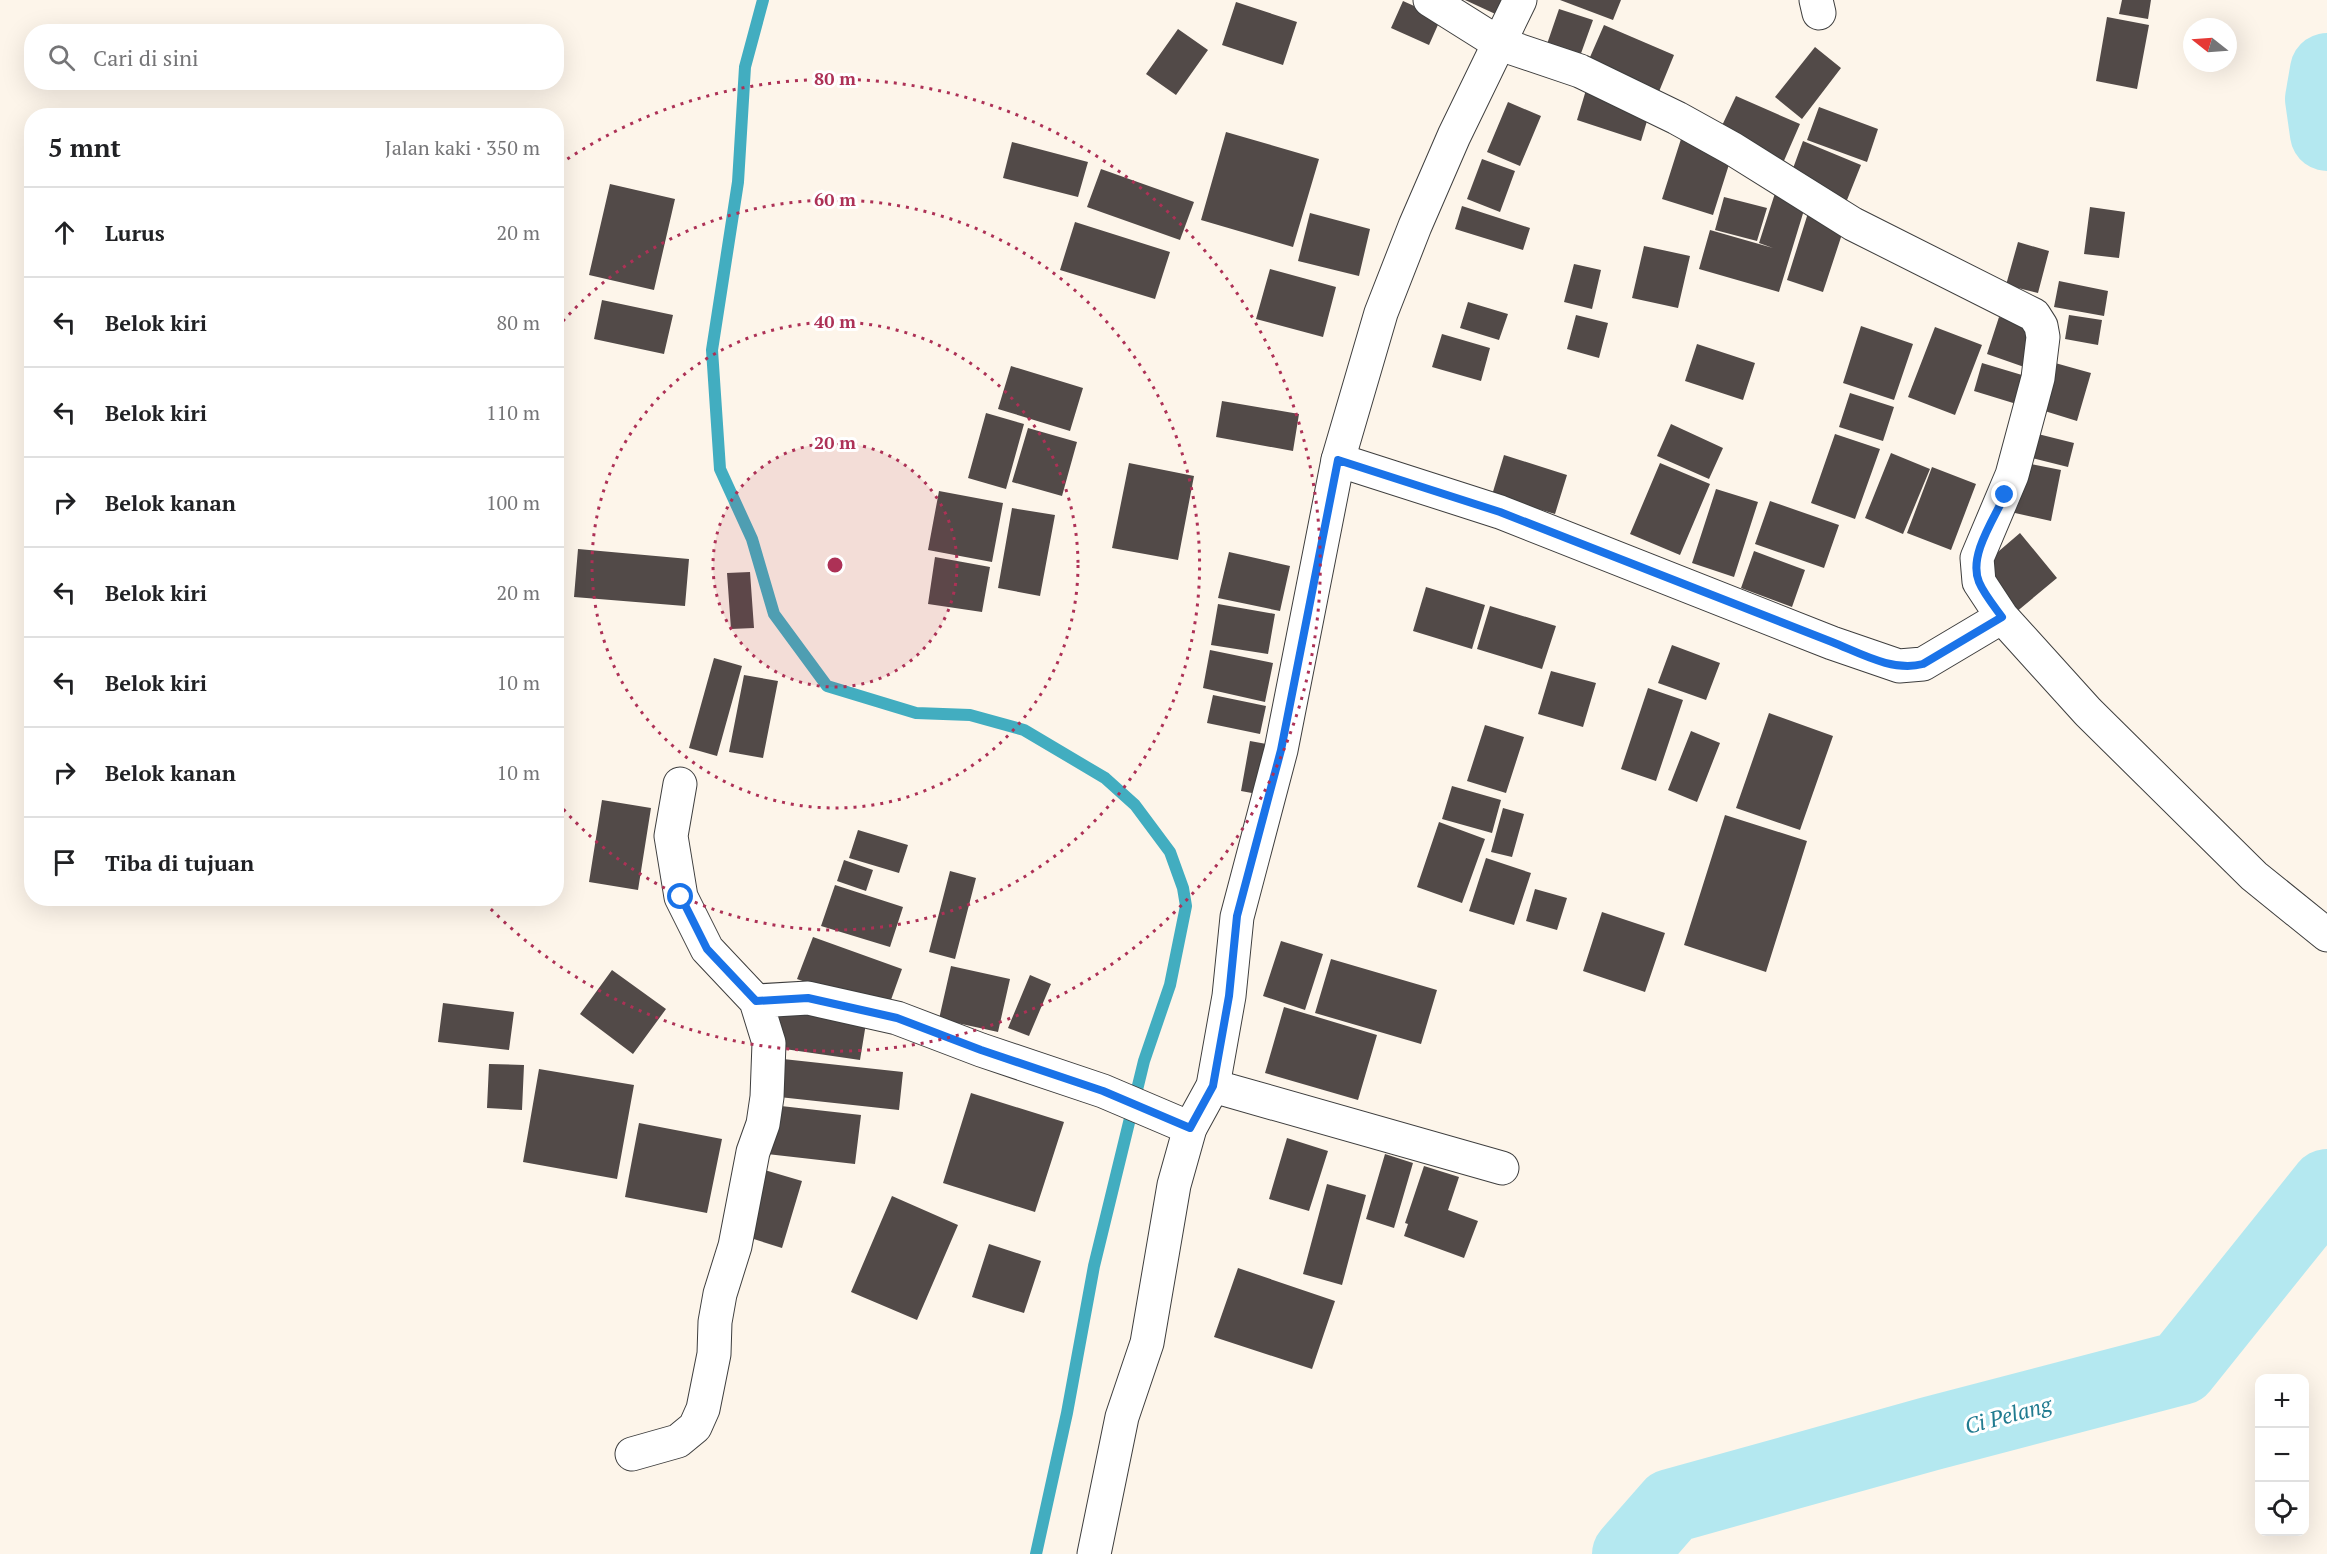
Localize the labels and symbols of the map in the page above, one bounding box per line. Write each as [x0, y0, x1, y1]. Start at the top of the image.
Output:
north arrow [2183, 18, 2237, 72]
text: 80 m [814, 66, 856, 90]
text: 60 m [814, 187, 856, 211]
text: 40 m [814, 309, 856, 333]
text: 20 m [814, 430, 856, 454]
route end [1991, 481, 2017, 507]
centre of rings [825, 555, 845, 575]
route start [667, 883, 693, 909]
water label: Ci Pelang [1961, 1389, 2056, 1440]

